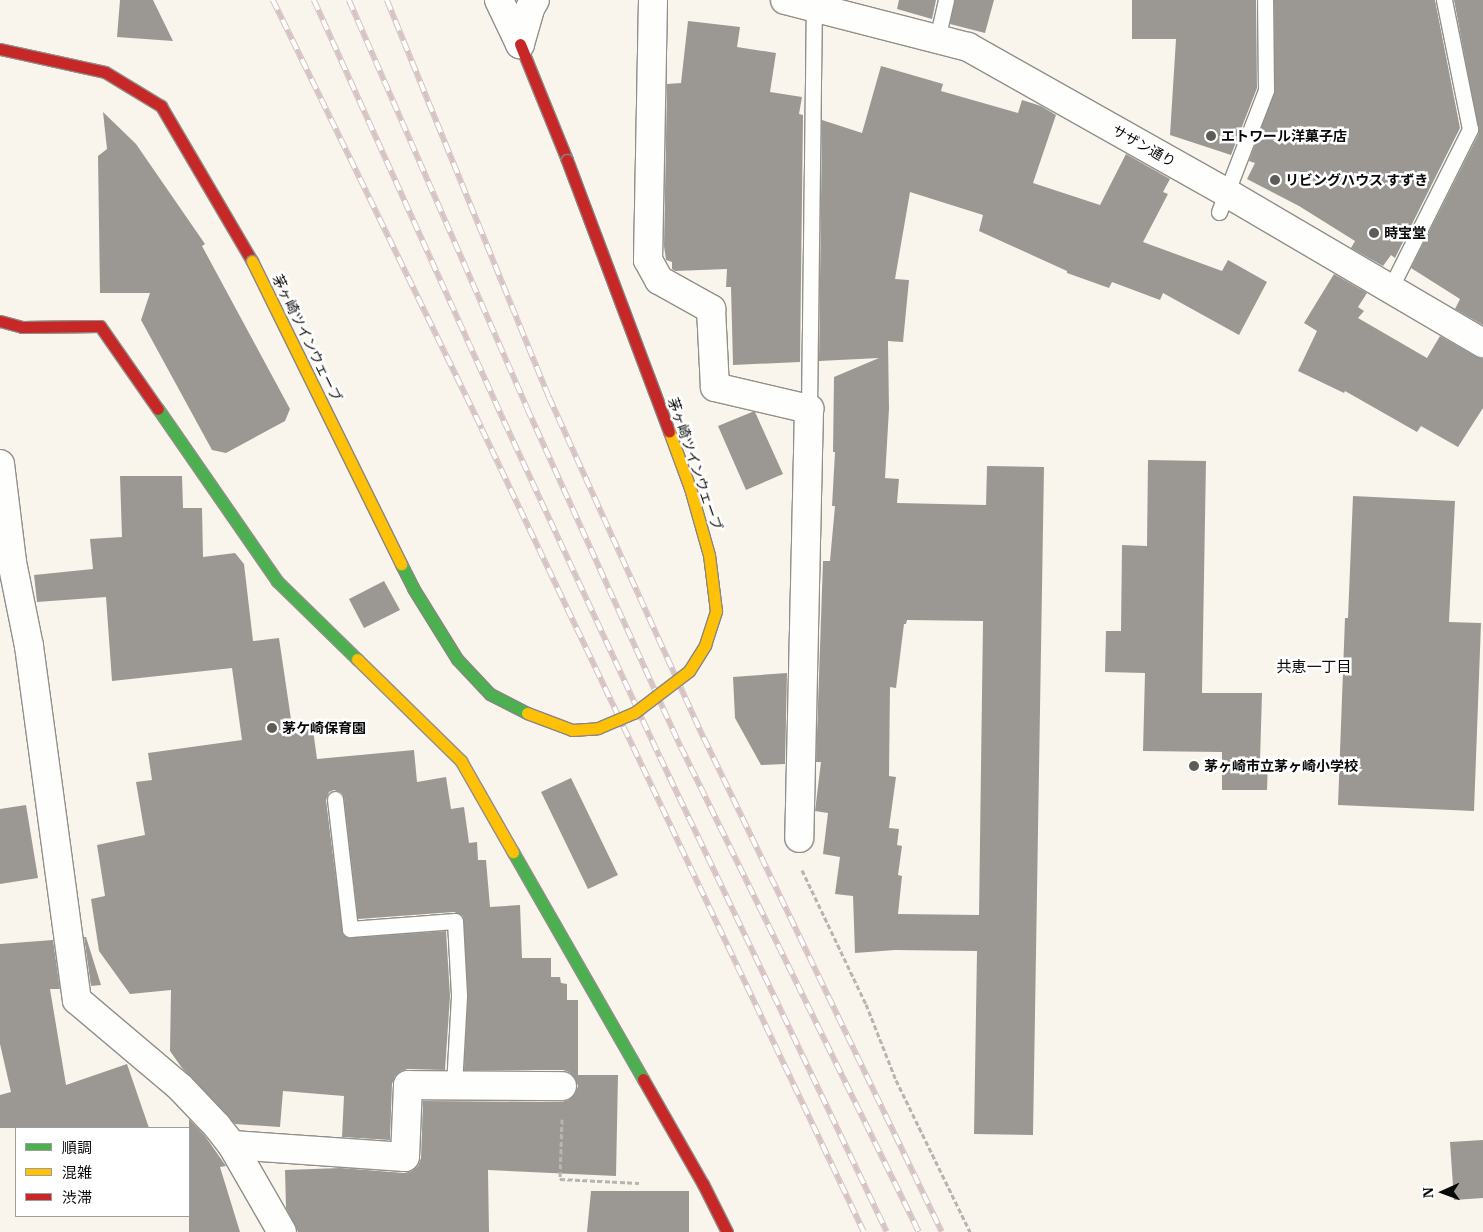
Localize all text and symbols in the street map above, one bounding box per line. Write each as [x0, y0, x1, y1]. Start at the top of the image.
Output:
street label: サザン通り [1109, 122, 1179, 170]
place label: エトワール洋菓子店 [1221, 128, 1347, 144]
marker: エトワール洋菓子店 [1205, 130, 1217, 142]
place label: リビングハウス すずき [1285, 172, 1428, 188]
marker: リビングハウス すずき [1269, 174, 1281, 186]
place label: 時宝堂 [1384, 225, 1426, 241]
marker: 時宝堂 [1368, 227, 1380, 239]
street label: 茅ヶ崎ツインウェーブ [269, 271, 345, 405]
street label: 茅ヶ崎ツインウェーブ [664, 395, 726, 533]
district label: 共恵一丁目 [1277, 658, 1351, 676]
place label: 茅ケ崎保育園 [282, 720, 366, 736]
marker: 茅ケ崎保育園 [266, 722, 278, 734]
place label: 茅ヶ崎市立茅ヶ崎小学校 [1204, 758, 1358, 774]
marker: 茅ヶ崎市立茅ヶ崎小学校 [1188, 760, 1200, 772]
legend [15, 1127, 190, 1217]
text: 順調 [62, 1138, 92, 1157]
text: 混雑 [62, 1163, 92, 1182]
north arrow [1418, 1167, 1468, 1217]
text: N [1419, 1187, 1437, 1198]
text: 渋滞 [62, 1188, 92, 1207]

